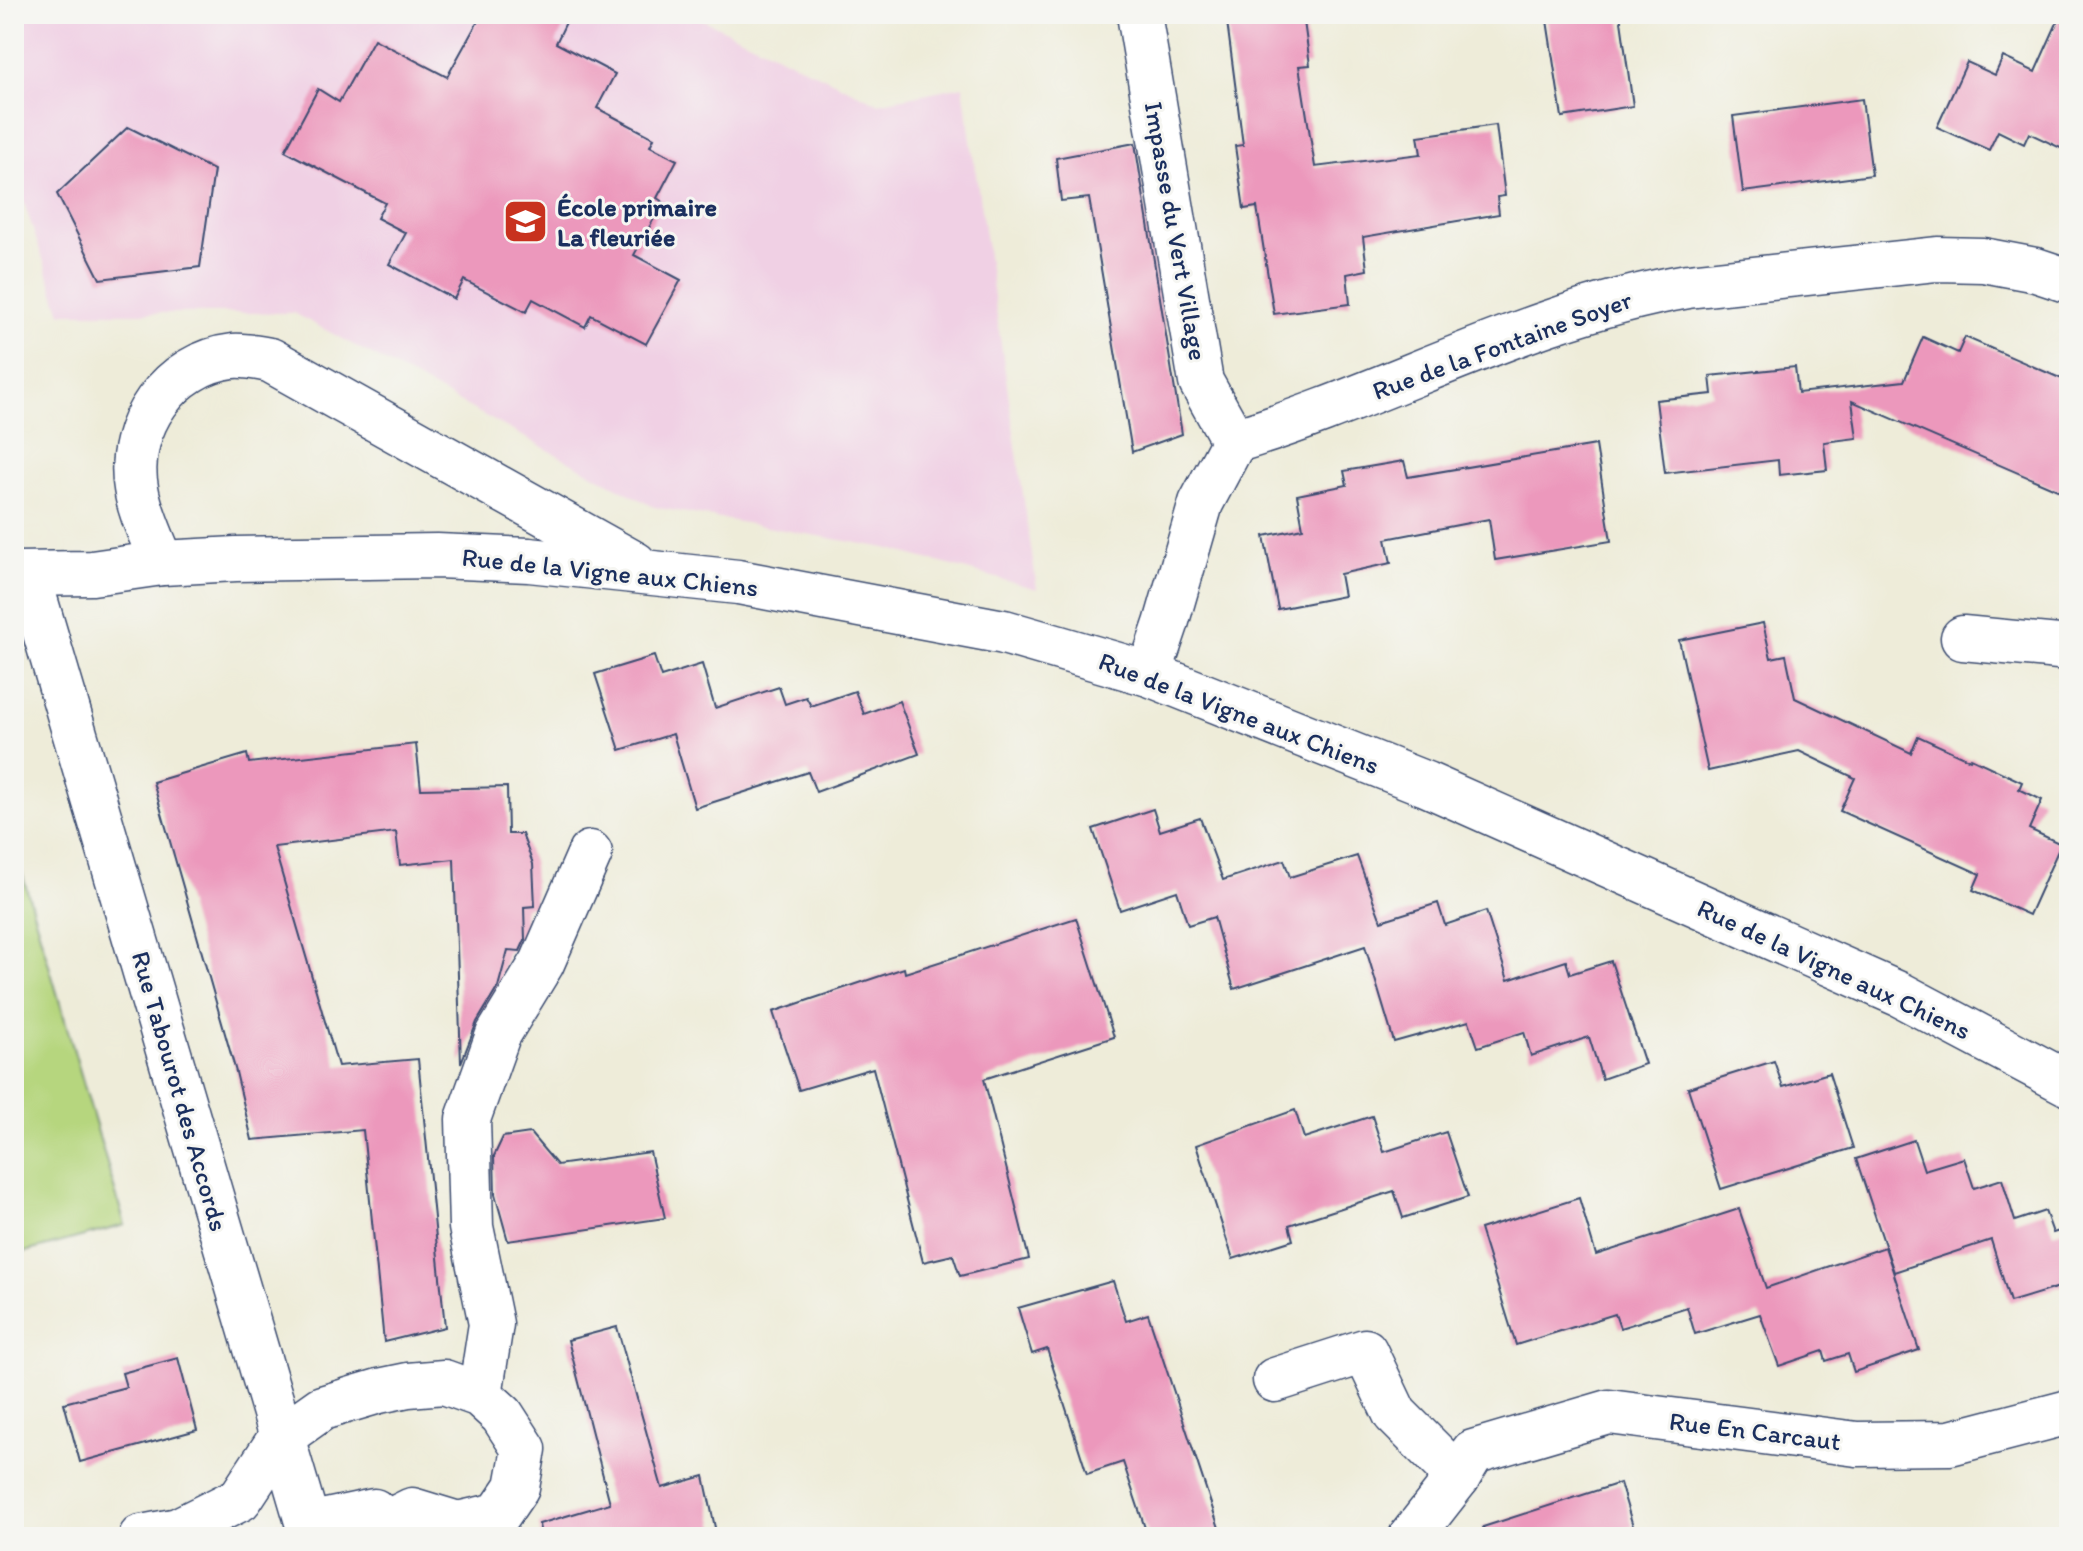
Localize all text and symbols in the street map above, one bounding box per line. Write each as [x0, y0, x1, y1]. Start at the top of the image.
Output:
street label: Impasse du Vert Village [1137, 99, 1215, 363]
place label: École primaire La fleuriée [557, 191, 717, 253]
school or university icon: École primaire La fleuriée [502, 198, 550, 246]
street label: Rue de la Fontaine Soyer [1368, 283, 1637, 407]
street label: Rue de la Vigne aux Chiens [460, 541, 760, 603]
street label: Rue de la Vigne aux Chiens [1094, 645, 1384, 781]
street label: Rue de la Vigne aux Chiens [1692, 892, 1976, 1046]
street label: Rue Tabourot des Accords [125, 947, 235, 1235]
street label: Rue En Carcaut [1667, 1405, 1843, 1457]

